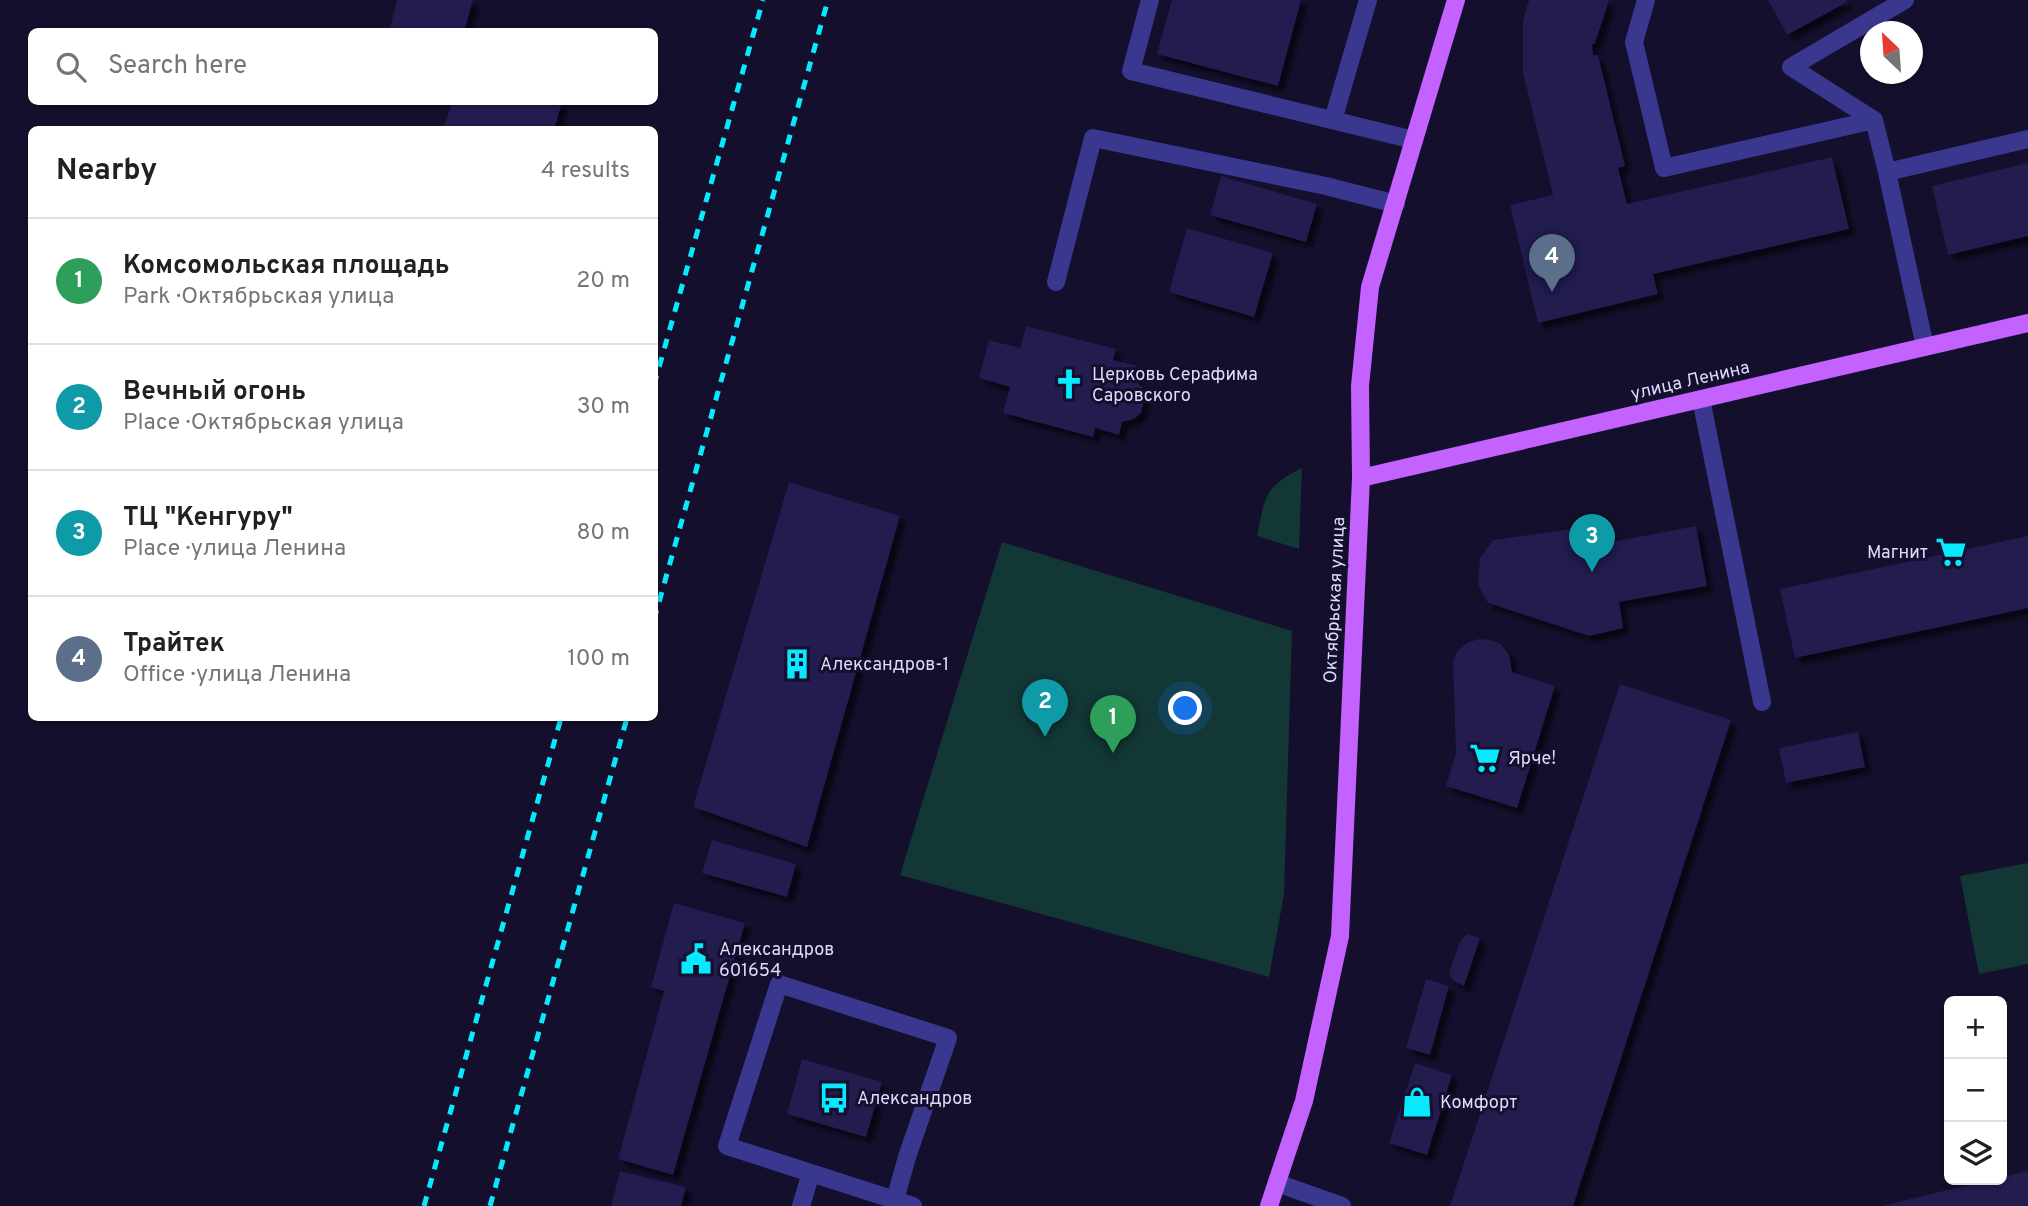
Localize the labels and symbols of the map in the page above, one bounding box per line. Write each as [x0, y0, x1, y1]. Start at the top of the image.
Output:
north arrow [1860, 21, 1923, 84]
pin: 4 [1529, 234, 1575, 292]
street label: улица Ленина [1629, 357, 1752, 406]
place label: Церковь Серафима Саровского [1092, 364, 1258, 408]
church icon: Церковь Серафима Саровского [1052, 367, 1086, 401]
pin: 3 [1569, 514, 1615, 572]
street label: Октябрьская улица [1320, 516, 1351, 684]
supermarket icon: Магнит [1934, 535, 1968, 569]
place label: Магнит [1867, 542, 1928, 565]
building icon: Александров-1 [780, 647, 814, 681]
place label: Александров-1 [820, 654, 949, 677]
pin: 2 [1022, 679, 1068, 737]
your location [1168, 691, 1202, 725]
pin: 1 [1090, 695, 1136, 753]
supermarket icon: Ярче! [1468, 741, 1502, 775]
place label: Ярче! [1508, 748, 1556, 771]
place label: Александров 601654 [719, 939, 834, 983]
public building icon: Александров 601654 [679, 942, 713, 976]
bus stop icon: Александров [817, 1081, 851, 1115]
shop icon: Комфорт [1400, 1085, 1434, 1119]
place label: Александров [857, 1088, 972, 1111]
place label: Комфорт [1440, 1092, 1517, 1115]

